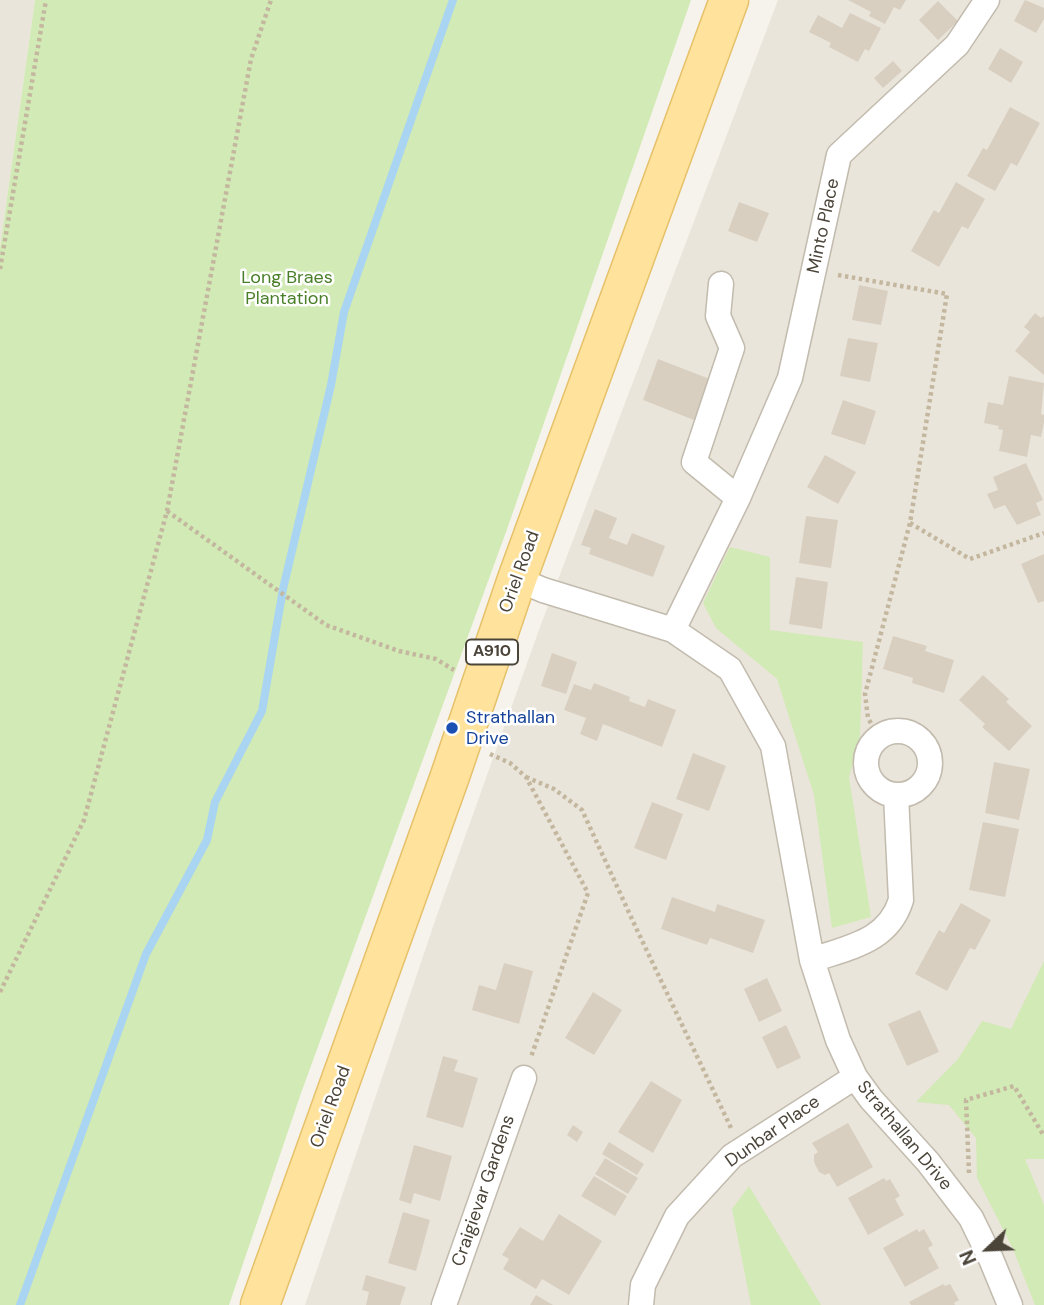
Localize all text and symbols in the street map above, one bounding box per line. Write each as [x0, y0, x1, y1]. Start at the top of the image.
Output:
street label: Minto Place [803, 176, 845, 276]
park label: Long Braes Plantation [241, 267, 333, 310]
street label: Oriel Road [495, 528, 545, 616]
road number: A910 [466, 639, 518, 664]
place label: Strathallan Drive [466, 707, 555, 750]
marker: Strathallan Drive [444, 720, 460, 736]
street label: Oriel Road [306, 1063, 356, 1151]
street label: Strathallan Drive [852, 1077, 956, 1195]
street label: Dunbar Place [722, 1092, 824, 1172]
street label: Craigievar Gardens [448, 1112, 520, 1270]
north arrow [953, 1214, 1023, 1284]
text: N [954, 1246, 982, 1269]

